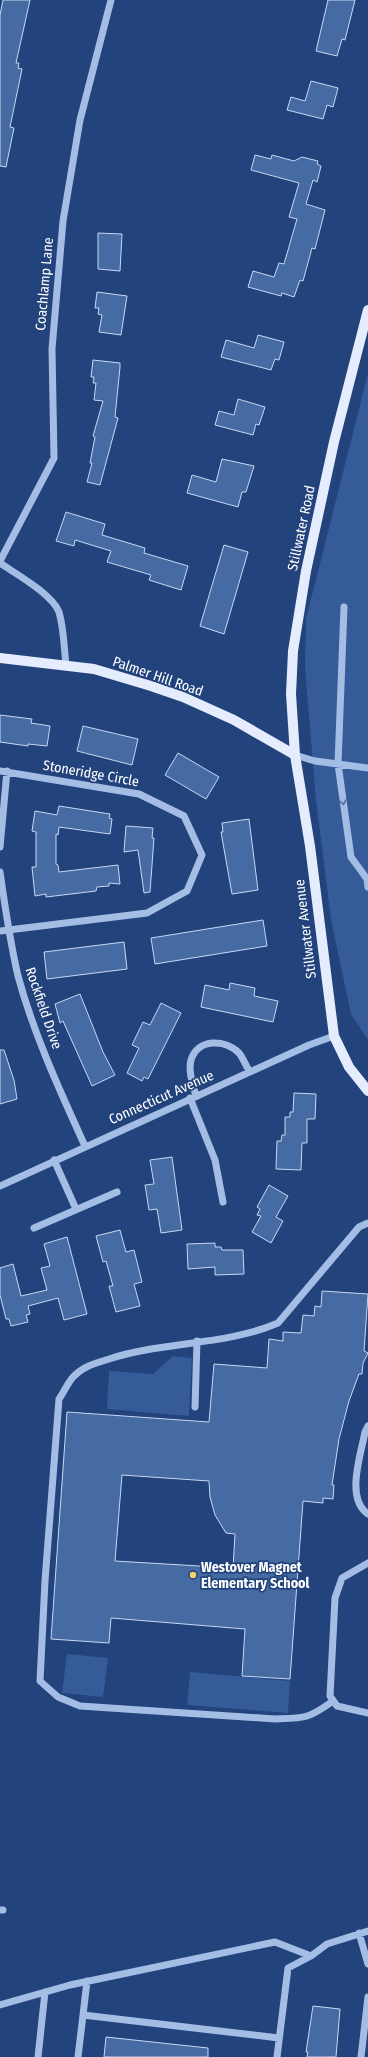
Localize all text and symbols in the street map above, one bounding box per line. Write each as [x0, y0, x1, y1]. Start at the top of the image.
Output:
street label: Coachlamp Lane [32, 237, 57, 331]
street label: Stillwater Road [284, 484, 319, 572]
street label: Palmer Hill Road [110, 653, 205, 700]
street label: Stoneridge Circle [42, 757, 140, 790]
one-way arrow [338, 799, 347, 805]
street label: Stillwater Avenue [291, 878, 320, 980]
street label: Rockfield Drive [22, 965, 66, 1051]
street label: Connecticut Avenue [106, 1067, 216, 1128]
place label: Westover Magnet Elementary School [201, 1559, 310, 1592]
marker: Westover Magnet Elementary School [188, 1570, 198, 1580]

